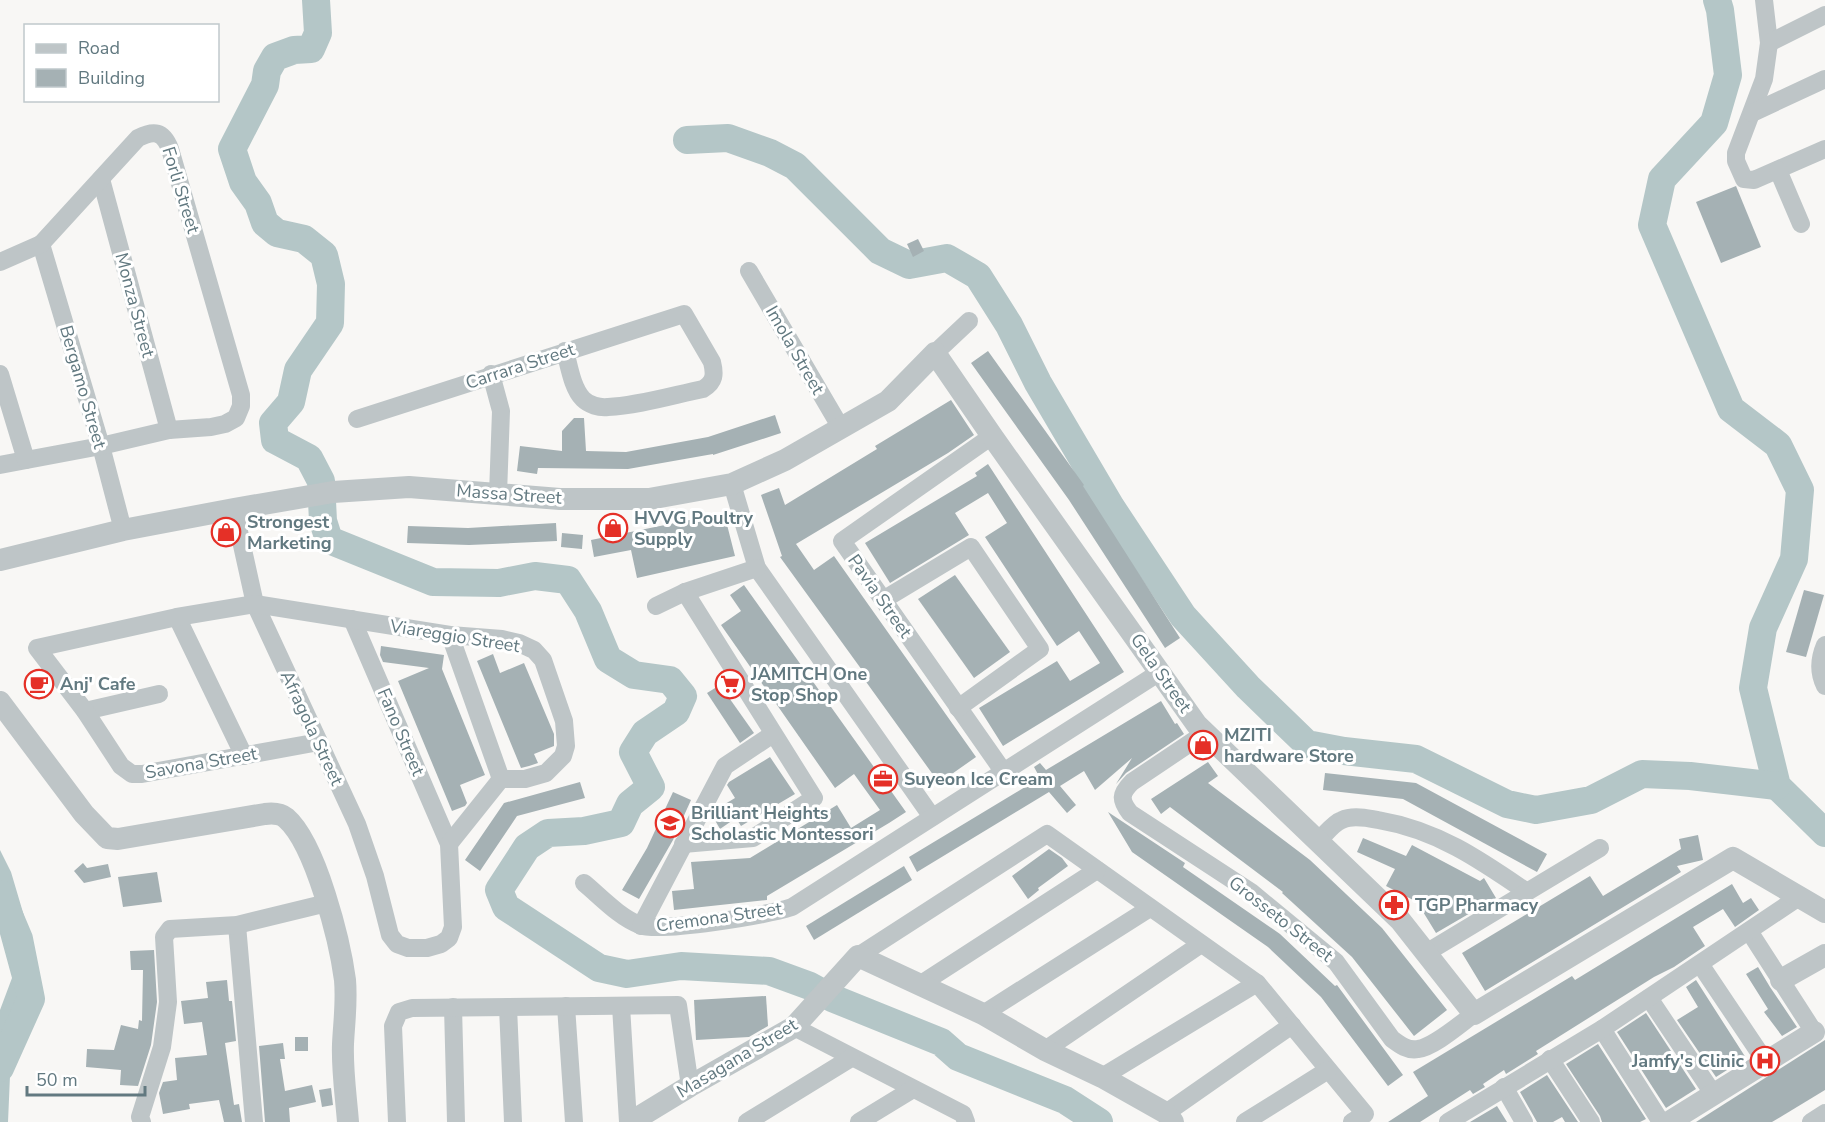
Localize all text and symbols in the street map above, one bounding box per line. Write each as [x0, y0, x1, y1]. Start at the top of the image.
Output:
legend [24, 24, 219, 102]
text: Road [78, 36, 120, 60]
text: Building [78, 66, 145, 90]
street label: Forli Street [156, 144, 206, 237]
street label: Monza Street [110, 250, 161, 361]
street label: Imola Street [760, 301, 830, 399]
street label: Bergamo Street [54, 323, 112, 452]
street label: Carrara Street [462, 337, 578, 395]
street label: Massa Street [456, 478, 563, 510]
place label: HVVG Poultry Supply [634, 506, 753, 551]
place label: Strongest Marketing [247, 510, 332, 555]
shop icon: HVVG Poultry Supply [597, 512, 629, 544]
shop icon: Strongest Marketing [210, 516, 242, 548]
street label: Pavia Street [842, 549, 918, 643]
street label: Viareggio Street [387, 614, 522, 658]
street label: Gela Street [1125, 629, 1197, 718]
place label: JAMITCH One Stop Shop [750, 662, 868, 707]
street label: Afragola Street [275, 667, 349, 790]
cafe icon: Anj' Cafe [23, 668, 55, 700]
supermarket icon: JAMITCH One Stop Shop [714, 668, 746, 700]
place label: Anj' Cafe [60, 672, 136, 696]
street label: Fano Street [372, 685, 430, 780]
place label: MZITI hardware Store [1224, 723, 1354, 768]
shop icon: MZITI hardware Store [1187, 729, 1219, 761]
street label: Savona Street [143, 741, 259, 785]
office icon: Suyeon Ice Cream [867, 763, 899, 795]
place label: Suyeon Ice Cream [904, 767, 1053, 791]
place label: Brilliant Heights Scholastic Montessori [691, 801, 874, 846]
school or university icon: Brilliant Heights Scholastic Montessori [654, 807, 686, 839]
street label: Grosseto Street [1224, 871, 1339, 968]
pharmacy icon: TGP Pharmacy [1378, 889, 1410, 921]
place label: TGP Pharmacy [1415, 893, 1539, 917]
street label: Cremona Street [654, 896, 784, 938]
street label: Masagana Street [672, 1012, 802, 1103]
hospital icon: Jamfy's Clinic [1749, 1045, 1781, 1077]
place label: Jamfy's Clinic [1631, 1049, 1744, 1073]
scale bar [27, 1059, 146, 1097]
text: 50 m [36, 1068, 78, 1092]

